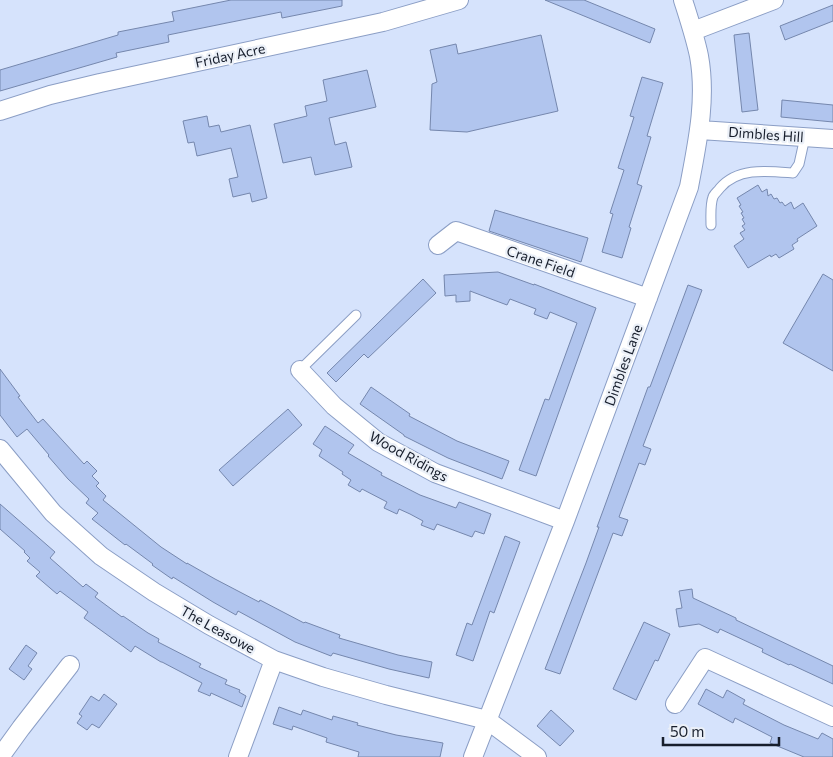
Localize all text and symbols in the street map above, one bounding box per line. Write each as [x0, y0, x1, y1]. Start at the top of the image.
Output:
street label: Friday Acre [193, 39, 267, 71]
street label: Dimbles Hill [728, 123, 804, 145]
street label: Crane Field [505, 241, 577, 281]
street label: Dimbles Lane [600, 322, 646, 408]
street label: Wood Ridings [367, 427, 451, 485]
street label: The Leasowe [178, 602, 258, 656]
scale bar [663, 714, 779, 746]
text: 50 m [670, 722, 704, 740]

